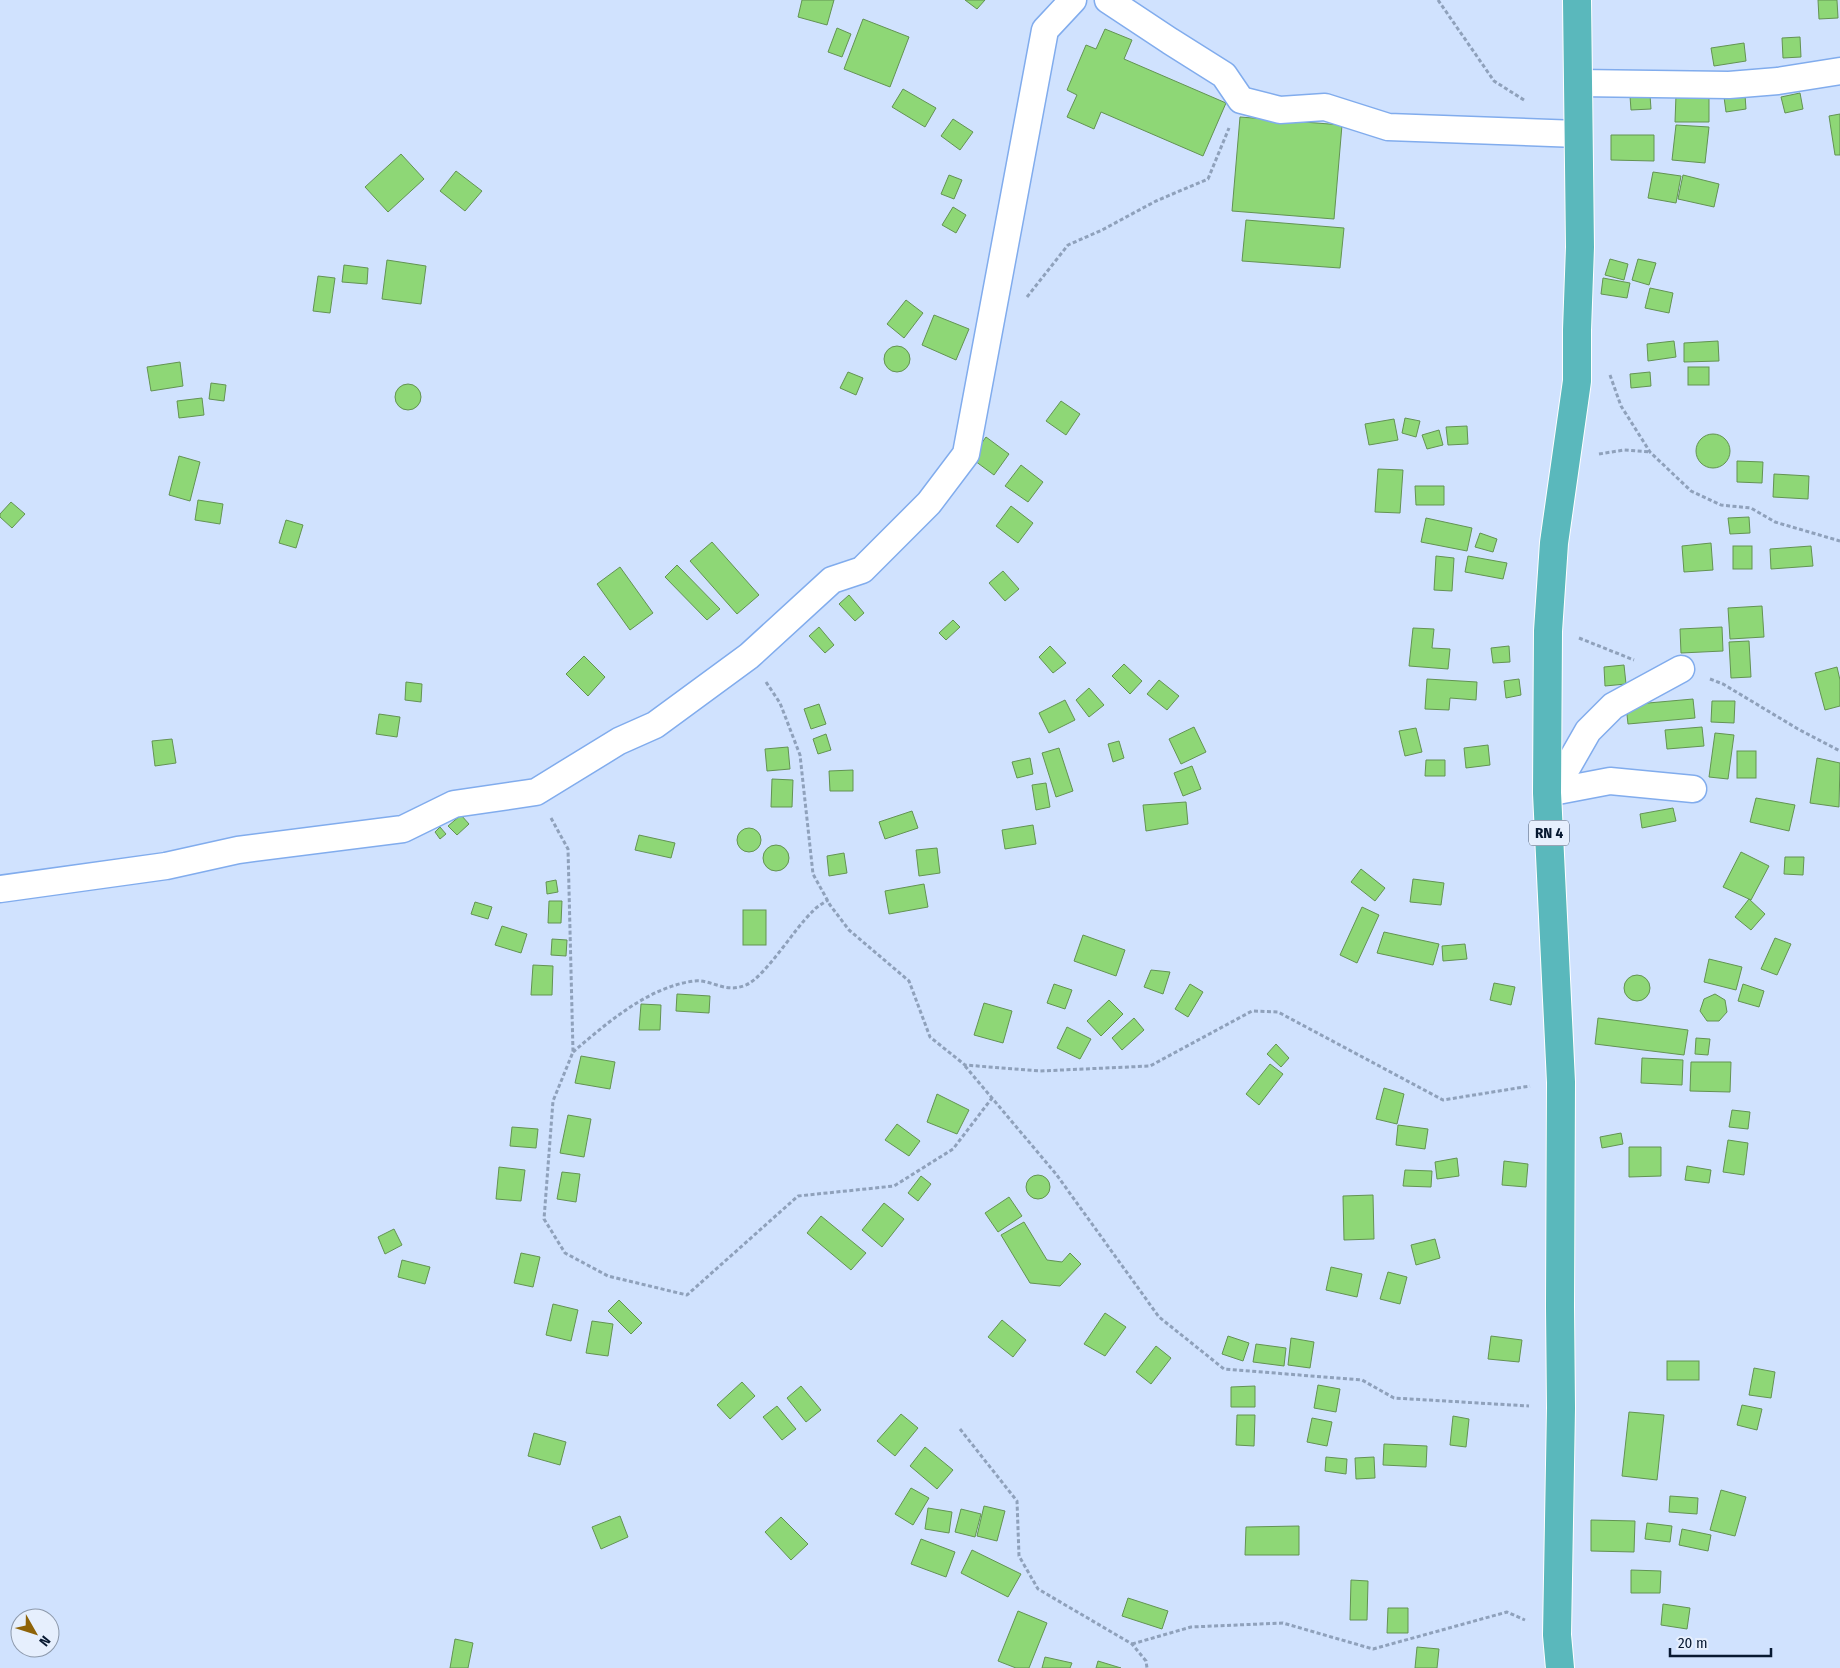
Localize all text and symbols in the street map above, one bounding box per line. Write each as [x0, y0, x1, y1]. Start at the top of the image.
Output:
road number: RN 4 [1529, 820, 1569, 846]
north arrow [10, 1608, 60, 1658]
scale bar [1670, 1626, 1771, 1658]
text: N [35, 1632, 54, 1649]
text: 20 m [1678, 1634, 1708, 1652]

